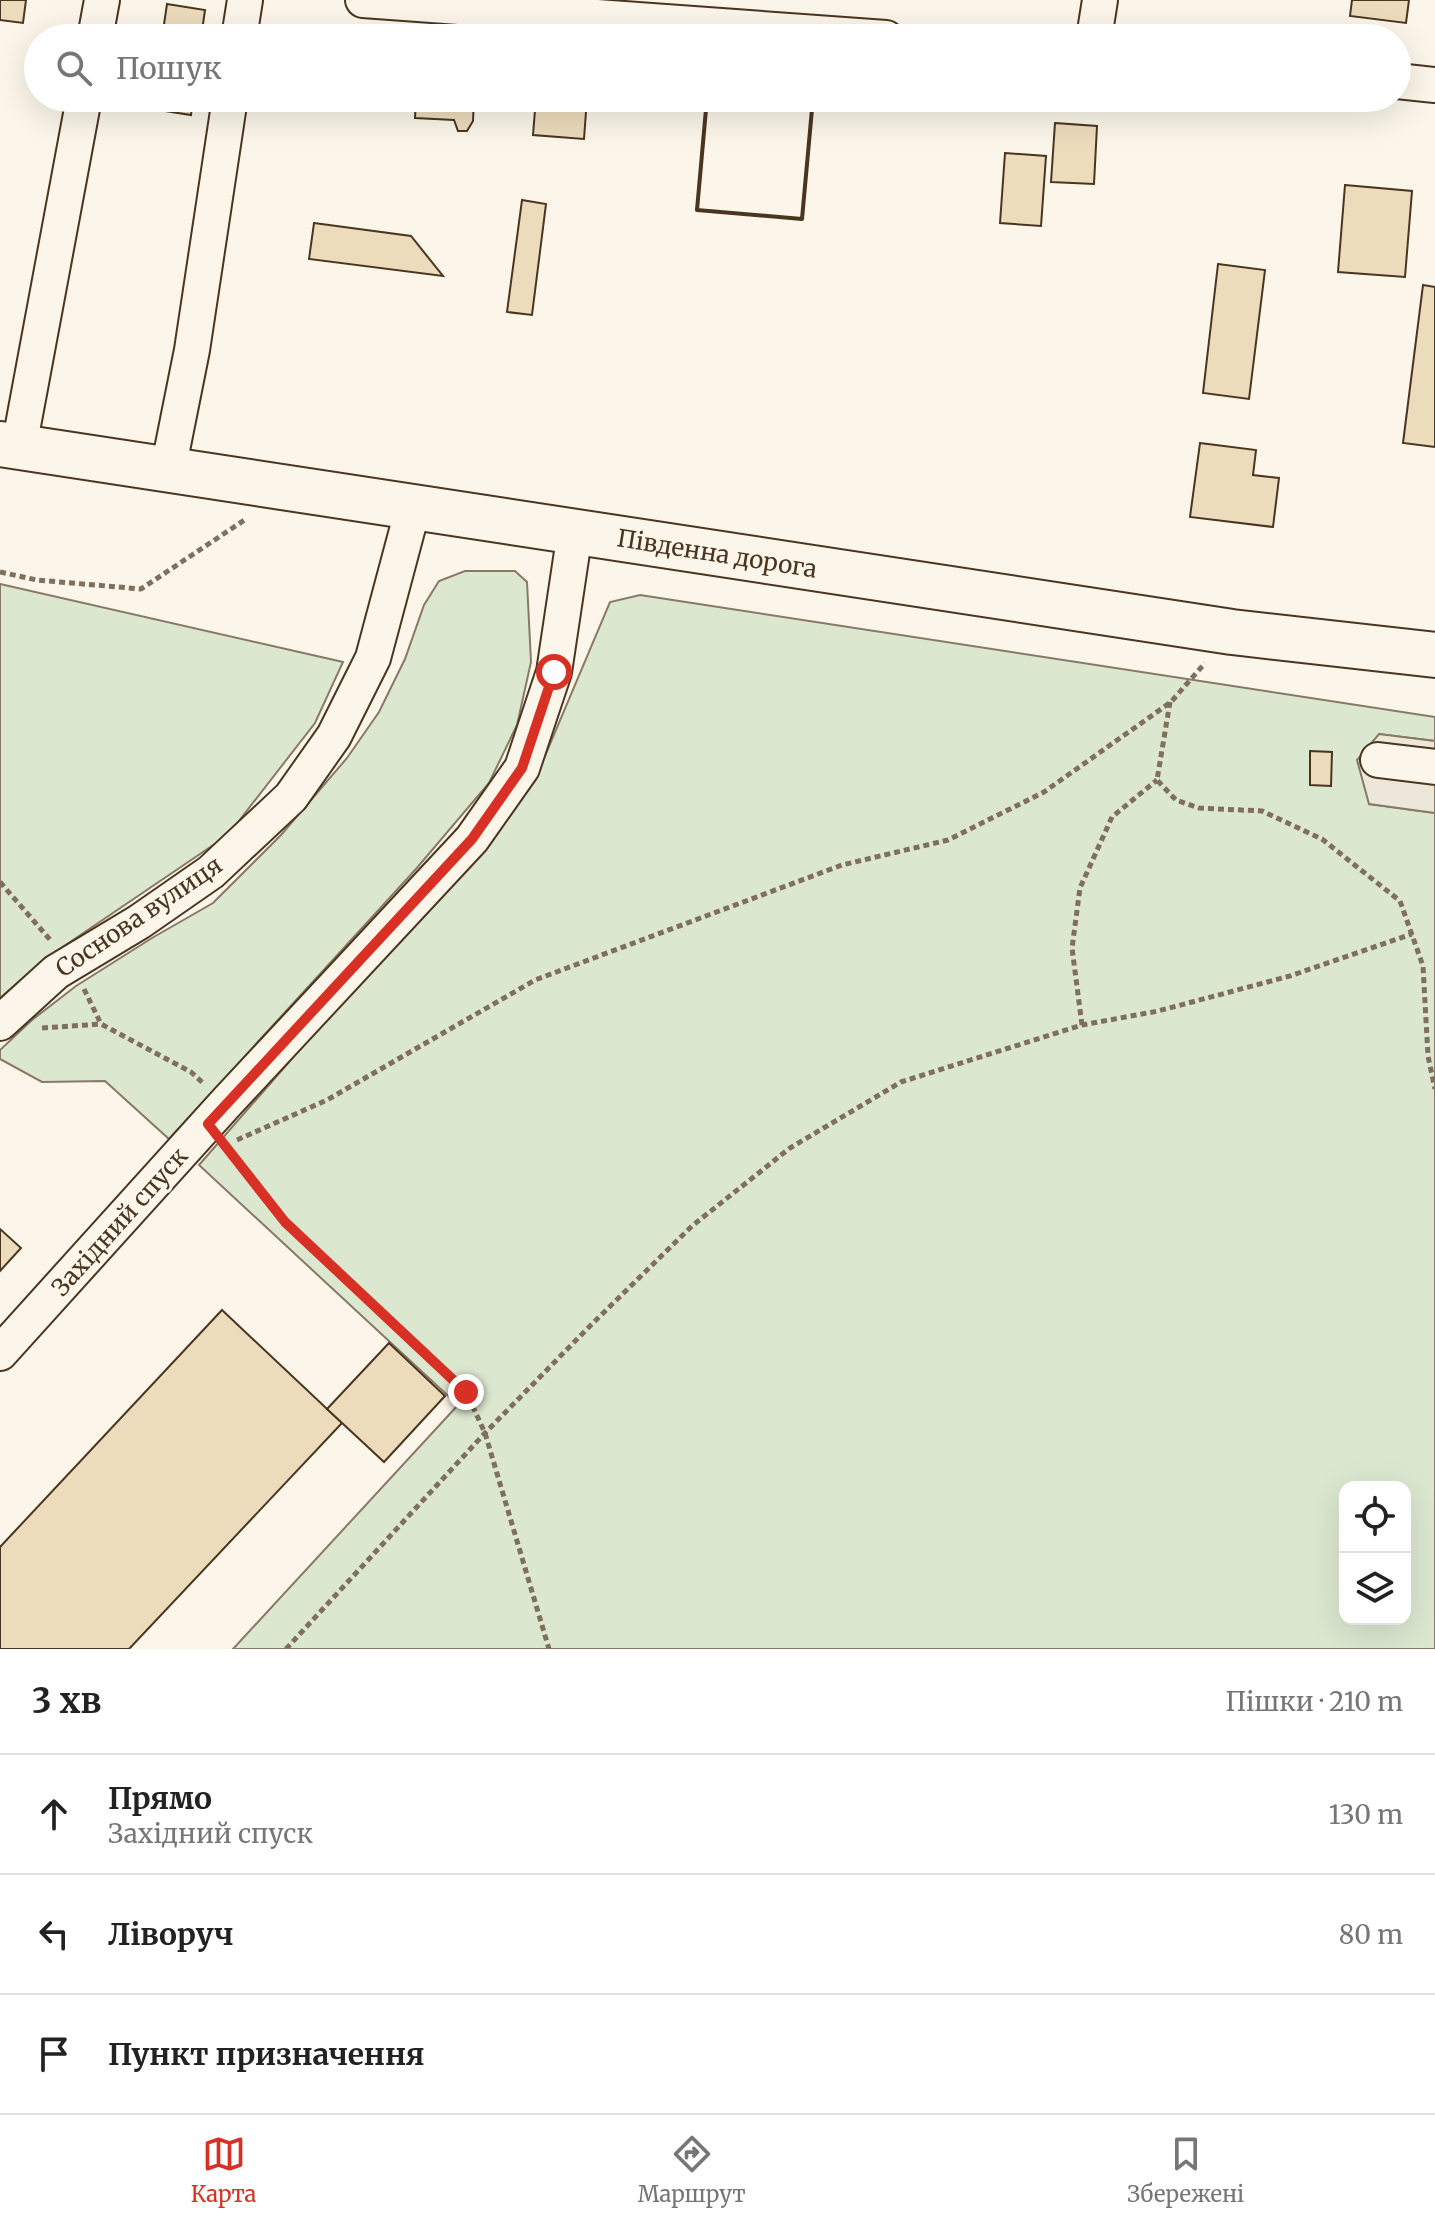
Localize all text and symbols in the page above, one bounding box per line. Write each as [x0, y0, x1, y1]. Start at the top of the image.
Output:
search box [24, 24, 1411, 112]
icon: search [52, 46, 96, 90]
text: Пошук [116, 49, 222, 87]
street label: Південна дорога [615, 522, 819, 585]
route start [536, 654, 572, 690]
street label: Соснова вулиця [50, 849, 228, 984]
street label: Західний спуск [45, 1141, 194, 1302]
route end [448, 1374, 484, 1410]
map controls [1339, 1481, 1411, 1625]
button: locate [1339, 1481, 1411, 1553]
button: layers [1339, 1553, 1411, 1625]
text: 3 хв [32, 1680, 102, 1722]
text: Пішки · 210 m [1226, 1685, 1403, 1718]
text: Прямо [108, 1779, 212, 1817]
icon: ahead [32, 1792, 76, 1836]
text: 130 m [1329, 1798, 1403, 1831]
text: Західний спуск [108, 1817, 313, 1850]
icon: left [32, 1912, 76, 1956]
text: Ліворуч [108, 1915, 234, 1953]
text: 80 m [1339, 1918, 1403, 1951]
icon: arrive [32, 2032, 76, 2076]
text: Пункт призначення [108, 2035, 425, 2073]
tab: Карта [191, 2132, 256, 2208]
tab: Маршрут [638, 2132, 746, 2208]
tab: Збережені [1127, 2132, 1244, 2208]

